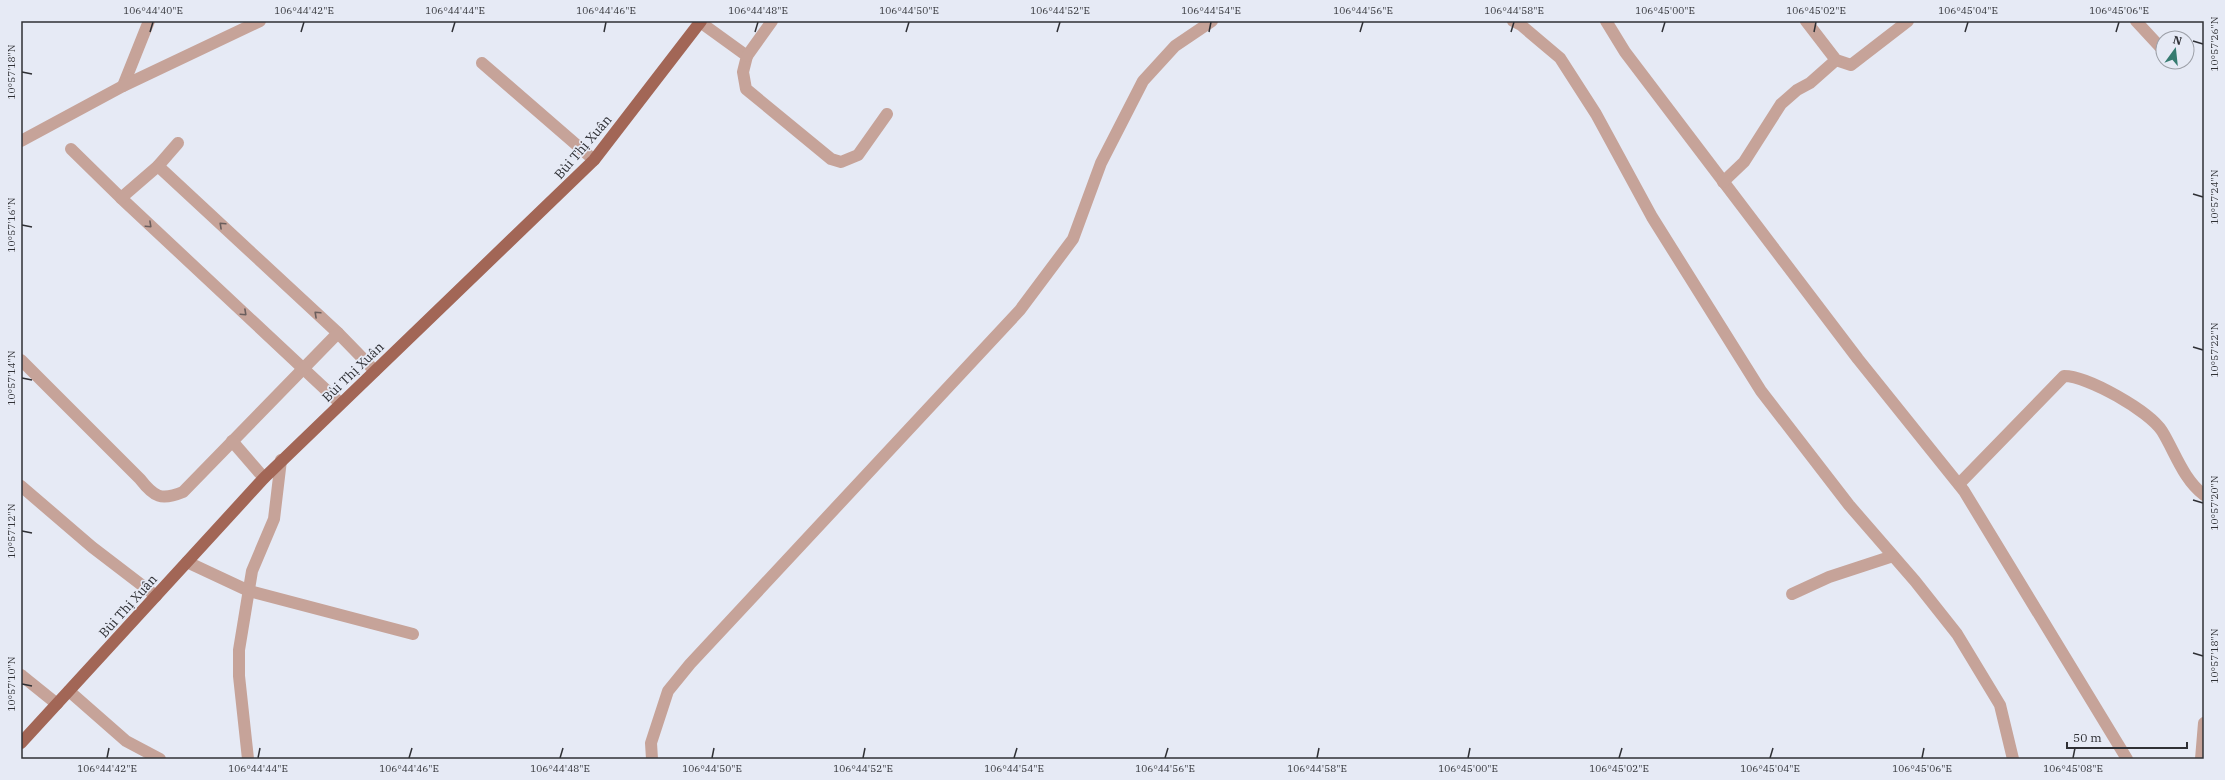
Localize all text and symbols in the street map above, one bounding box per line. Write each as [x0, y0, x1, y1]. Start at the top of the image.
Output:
text: 106°44'40"E [123, 4, 183, 17]
text: 106°44'42"E [274, 4, 334, 17]
text: 106°44'44"E [425, 4, 485, 17]
text: 106°44'46"E [576, 4, 636, 17]
text: 106°44'48"E [728, 4, 788, 17]
text: 106°44'50"E [879, 4, 939, 17]
text: 106°44'52"E [1030, 4, 1090, 17]
text: 106°44'54"E [1181, 4, 1241, 17]
text: 106°44'56"E [1333, 4, 1393, 17]
text: 106°44'58"E [1484, 4, 1544, 17]
text: 106°45'00"E [1635, 4, 1695, 17]
text: 106°45'02"E [1786, 4, 1846, 17]
text: 106°45'04"E [1938, 4, 1998, 17]
text: 106°45'06"E [2089, 4, 2149, 17]
text: 10°57'26"N [2208, 16, 2221, 72]
north arrow [2155, 30, 2195, 70]
text: N [2172, 32, 2184, 48]
text: 10°57'18"N [5, 44, 18, 100]
street label: Bùi Thị Xuân [551, 111, 615, 183]
text: 10°57'24"N [2208, 169, 2221, 225]
text: 10°57'16"N [5, 197, 18, 253]
one-way arrow [144, 220, 152, 227]
one-way arrow [219, 222, 227, 230]
one-way arrow [239, 309, 247, 316]
one-way arrow [314, 311, 322, 318]
text: 10°57'22"N [2208, 322, 2221, 378]
street label: Bùi Thị Xuân [319, 338, 387, 406]
text: 10°57'14"N [5, 350, 18, 406]
text: 10°57'20"N [2208, 475, 2221, 531]
text: 10°57'12"N [5, 503, 18, 559]
street label: Bùi Thị Xuân [95, 571, 161, 641]
text: 10°57'18"N [2208, 628, 2221, 684]
text: 10°57'10"N [5, 656, 18, 712]
scale bar [2067, 724, 2187, 750]
text: 50 m [2073, 730, 2102, 745]
text: 106°44'42"E [77, 762, 137, 775]
text: 106°44'44"E [228, 762, 288, 775]
text: 106°44'46"E [379, 762, 439, 775]
text: 106°44'48"E [530, 762, 590, 775]
text: 106°44'50"E [682, 762, 742, 775]
text: 106°44'52"E [833, 762, 893, 775]
text: 106°44'54"E [984, 762, 1044, 775]
text: 106°44'56"E [1135, 762, 1195, 775]
text: 106°44'58"E [1287, 762, 1347, 775]
text: 106°45'00"E [1438, 762, 1498, 775]
text: 106°45'02"E [1589, 762, 1649, 775]
text: 106°45'04"E [1740, 762, 1800, 775]
text: 106°45'06"E [1892, 762, 1952, 775]
text: 106°45'08"E [2043, 762, 2103, 775]

